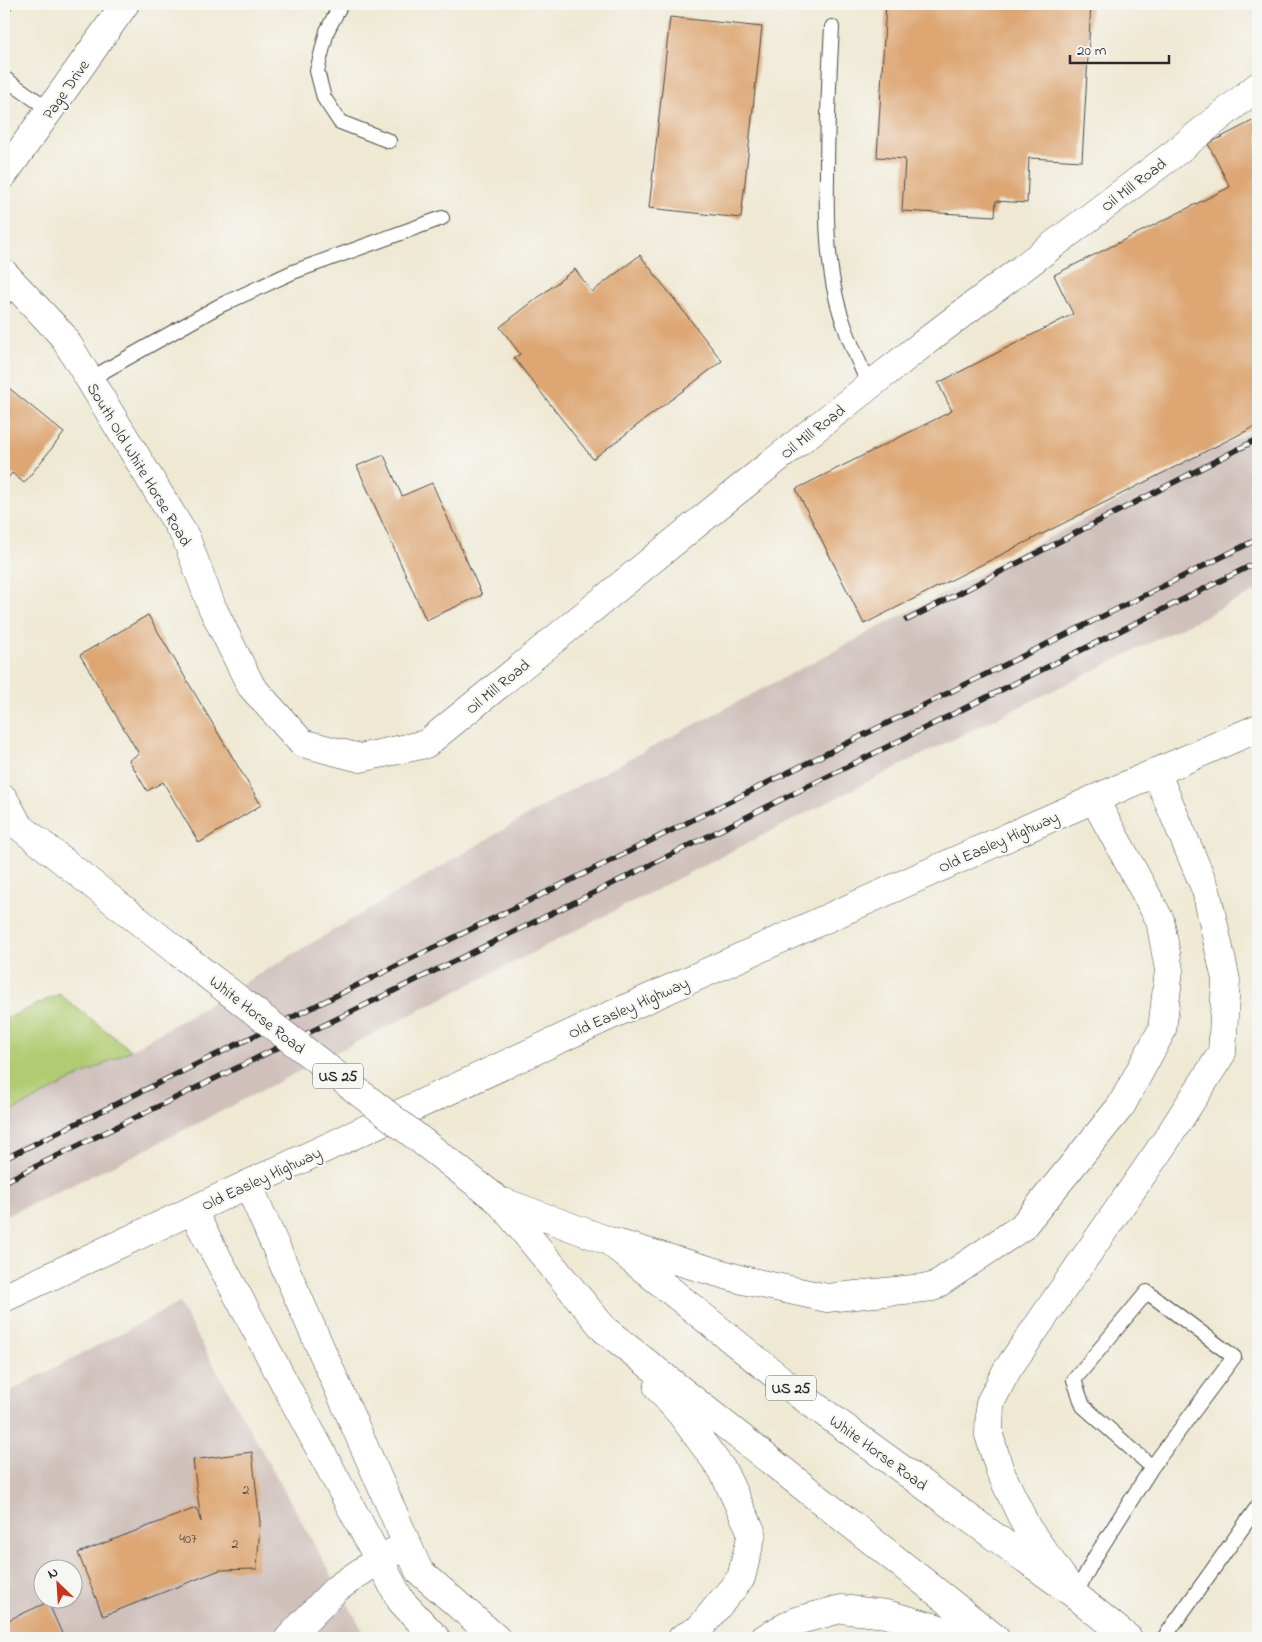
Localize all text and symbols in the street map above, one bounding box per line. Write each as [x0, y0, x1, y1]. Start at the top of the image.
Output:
scale bar [1070, 32, 1168, 64]
text: 20 m [1077, 40, 1107, 62]
street label: Page Drive [37, 54, 97, 125]
street label: Oil Mill Road [1096, 153, 1172, 218]
street label: South Old White Horse Road [80, 379, 197, 551]
street label: Oil Mill Road [776, 399, 851, 466]
street label: Oil Mill Road [461, 654, 536, 721]
street label: Old Easley Highway [935, 805, 1063, 880]
street label: White Horse Road [204, 970, 310, 1061]
street label: Old Easley Highway [565, 971, 693, 1046]
road number: US 25 [313, 1064, 363, 1088]
street label: Old Easley Highway [198, 1141, 326, 1218]
road number: US 25 [766, 1376, 816, 1400]
street label: White Horse Road [824, 1410, 932, 1497]
house number: 2 [243, 1480, 250, 1501]
house number: 407 [179, 1529, 197, 1550]
house number: 2 [232, 1534, 239, 1555]
north arrow [32, 1560, 82, 1610]
text: N [44, 1562, 62, 1585]

